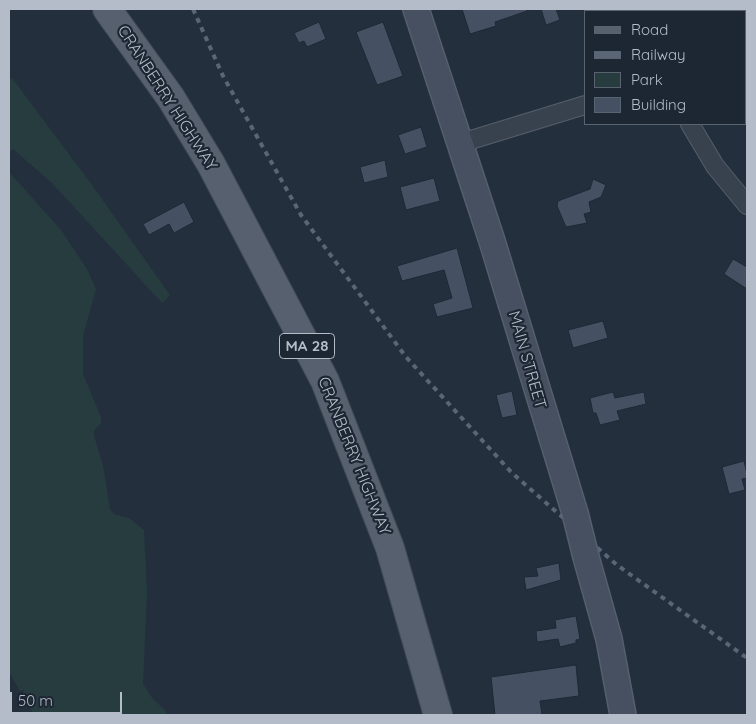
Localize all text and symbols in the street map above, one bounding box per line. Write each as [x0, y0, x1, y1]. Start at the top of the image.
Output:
legend [584, 10, 746, 125]
text: Road [631, 20, 668, 39]
street label: CRANBERRY HIGHWAY [113, 22, 221, 174]
text: Railway [631, 45, 686, 64]
text: Park [631, 70, 663, 89]
text: Building [631, 95, 686, 114]
street label: MAIN STREET [504, 309, 550, 411]
road number: MA 28 [280, 334, 334, 358]
street label: CRANBERRY HIGHWAY [313, 374, 395, 538]
scale bar [12, 682, 125, 714]
text: 50 m [18, 691, 53, 710]

